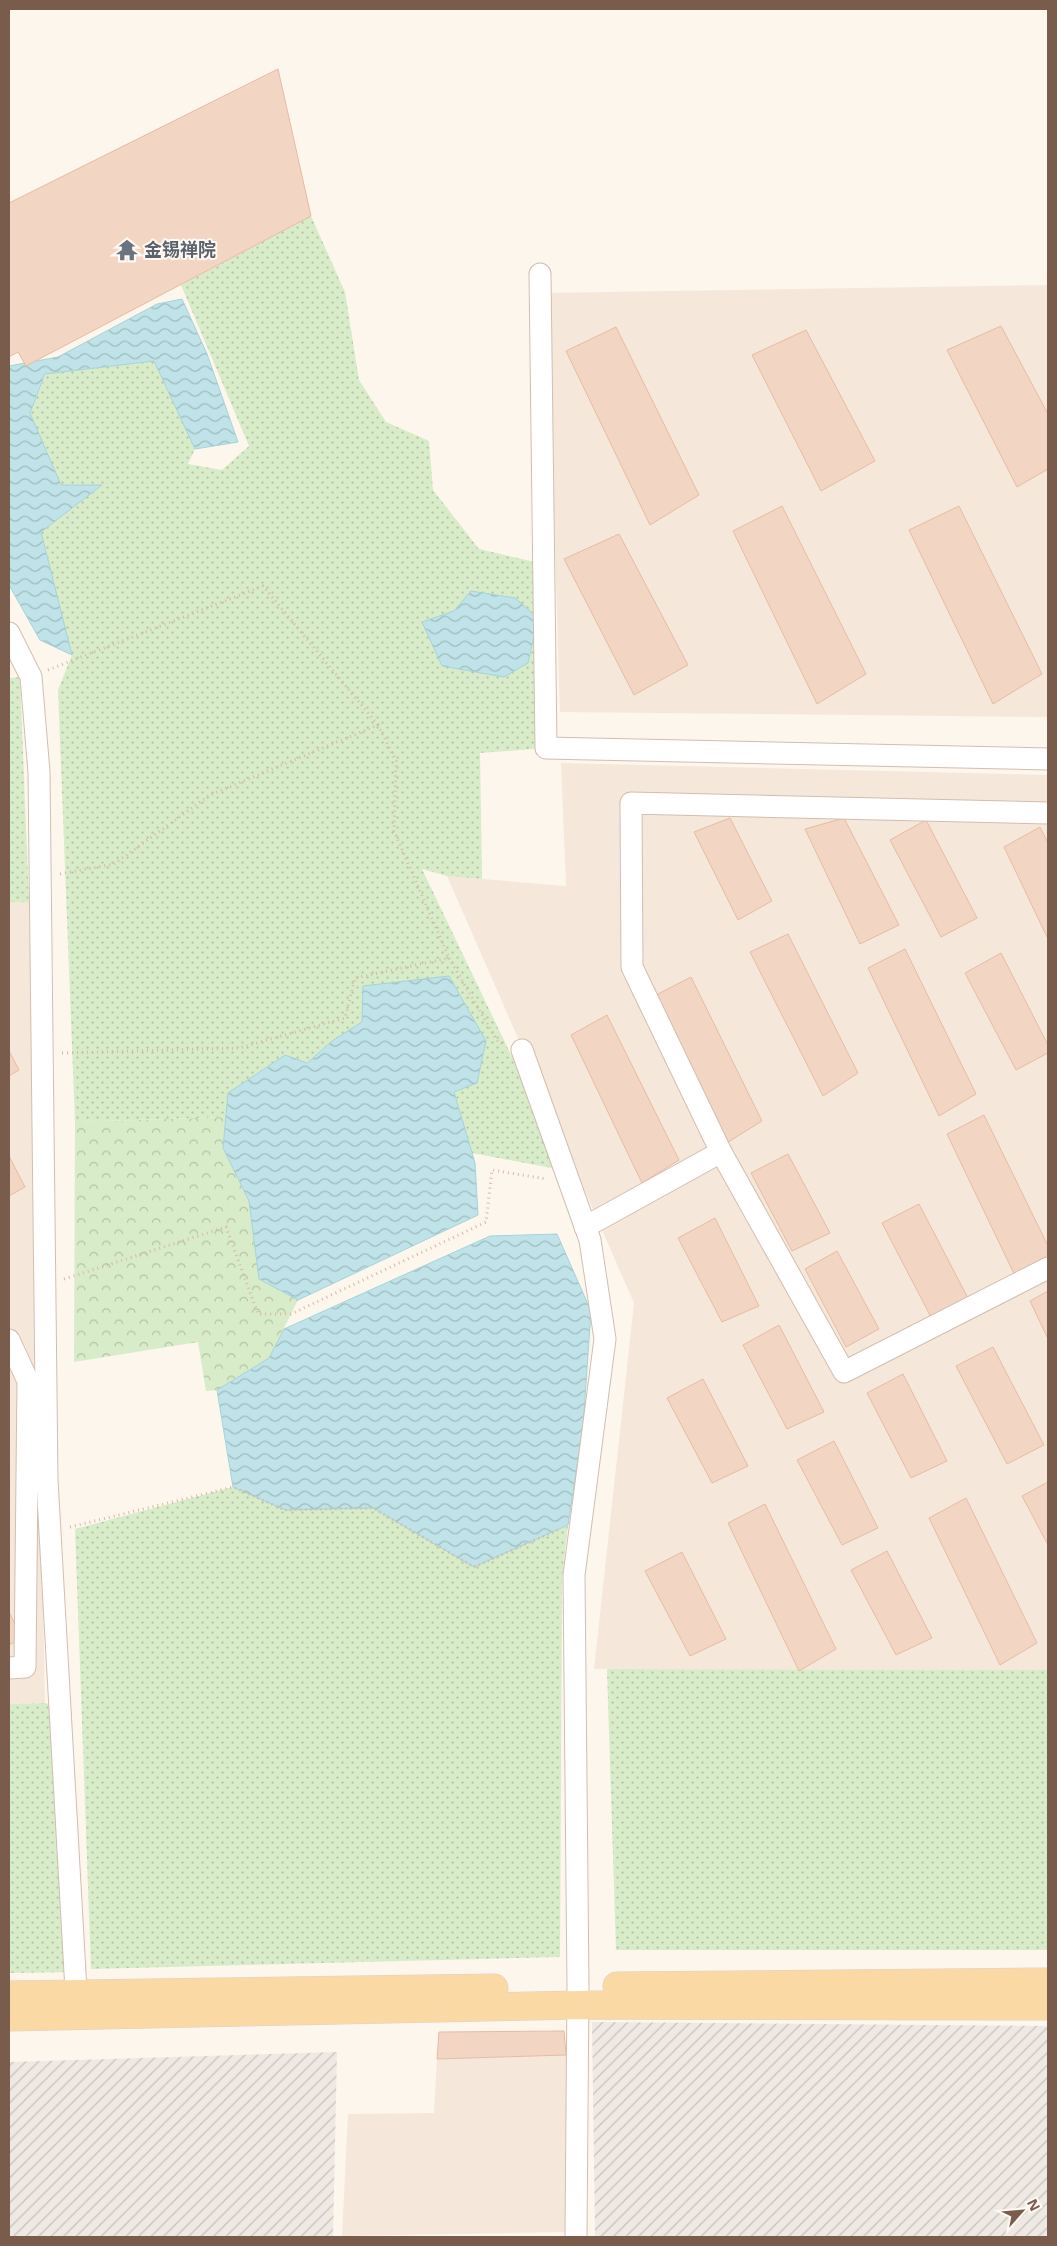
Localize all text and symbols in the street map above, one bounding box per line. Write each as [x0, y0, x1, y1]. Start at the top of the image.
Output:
temple icon: 金锡禅院 [114, 237, 140, 263]
place label: 金锡禅院 [144, 237, 216, 261]
north arrow [997, 2186, 1047, 2236]
text: N [1023, 2195, 1045, 2214]

